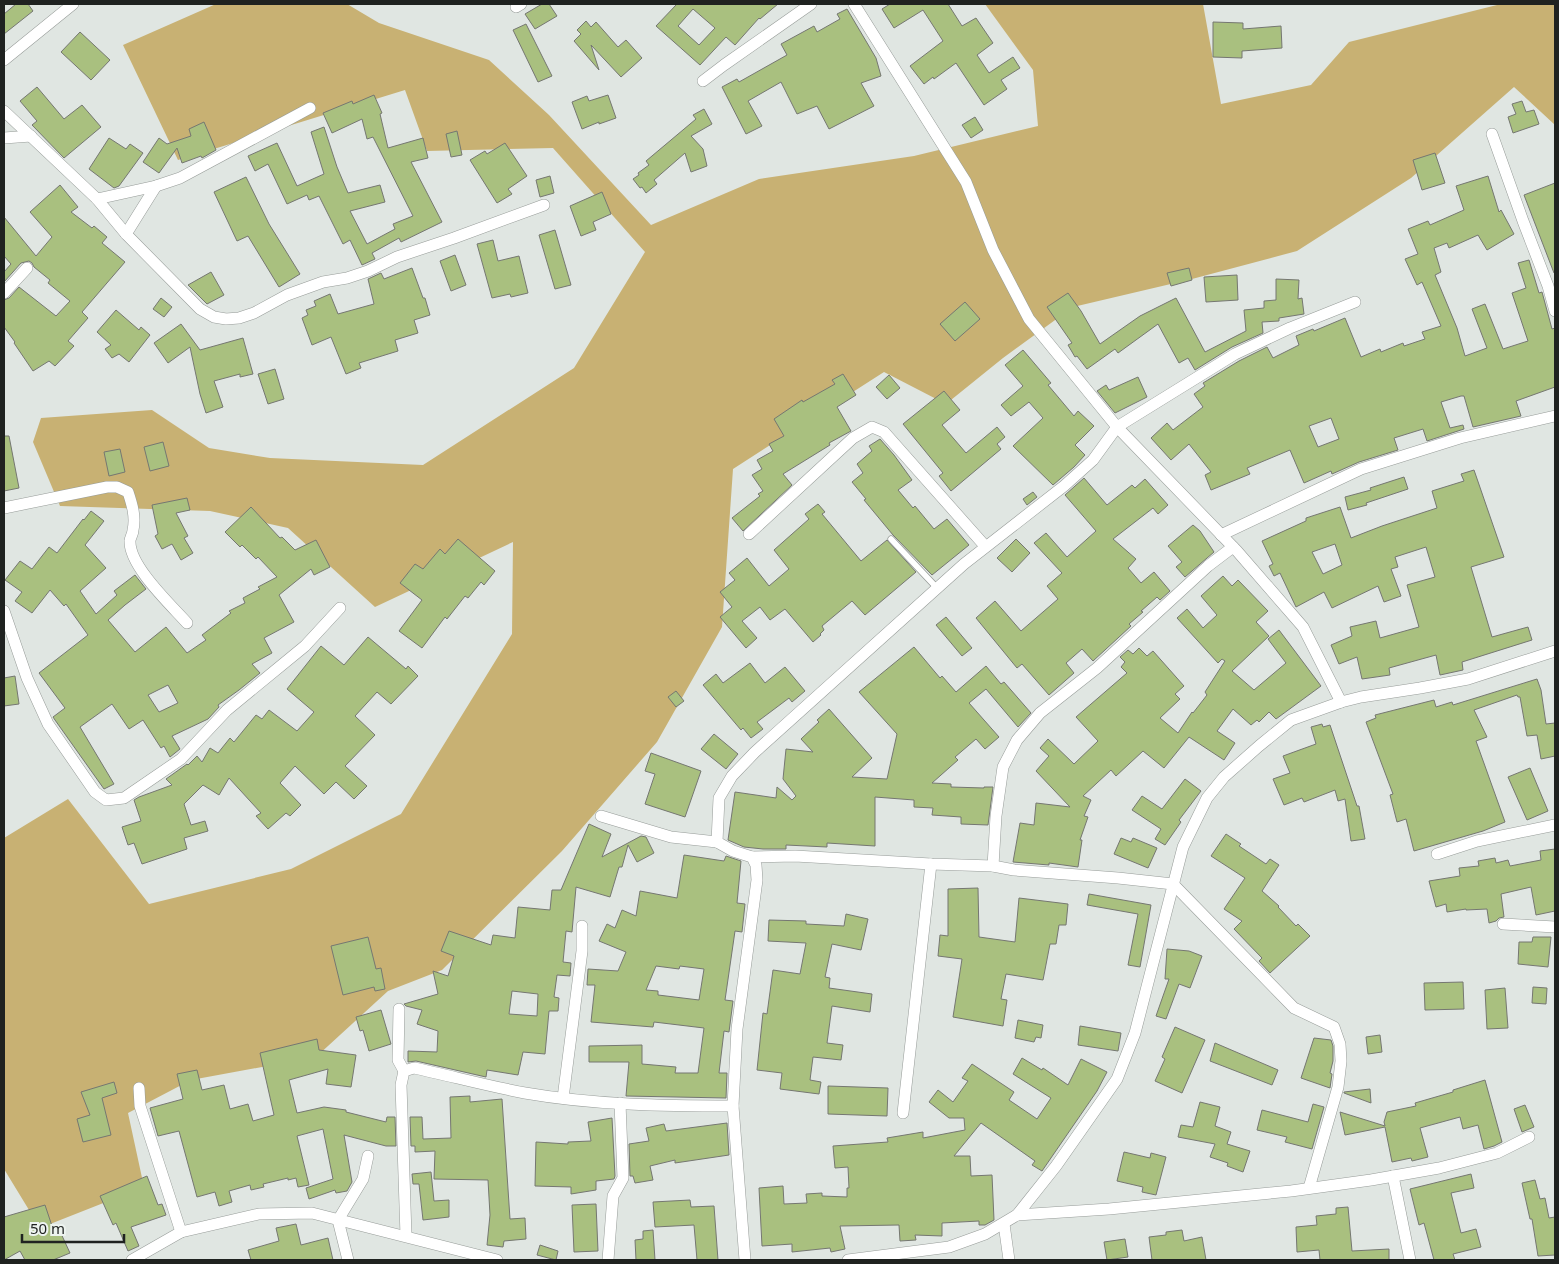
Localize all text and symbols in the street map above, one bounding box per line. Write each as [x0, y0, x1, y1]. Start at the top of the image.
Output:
scale bar [22, 1212, 125, 1244]
text: 50 m [30, 1218, 65, 1238]

